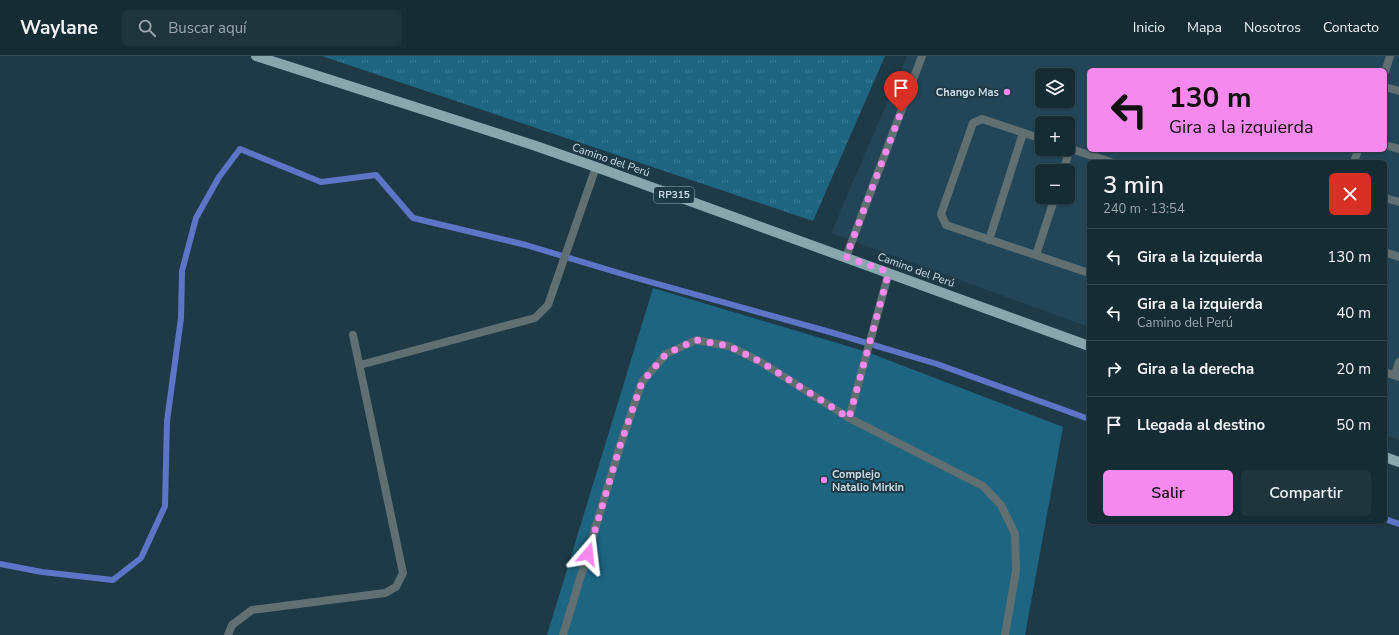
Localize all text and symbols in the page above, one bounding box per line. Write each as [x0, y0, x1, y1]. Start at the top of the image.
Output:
search box [122, 10, 402, 46]
text: Waylane [20, 15, 98, 41]
icon: search [136, 17, 158, 39]
text: Buscar aquí [168, 18, 247, 38]
text: Inicio [1133, 18, 1165, 37]
text: Mapa [1187, 18, 1222, 37]
text: Nosotros [1244, 18, 1301, 37]
text: Contacto [1323, 18, 1379, 37]
map controls [1035, 68, 1075, 204]
button: layers [1035, 68, 1075, 108]
pin [884, 71, 918, 112]
icon: arrive [890, 77, 912, 99]
text: 130 m [1169, 79, 1252, 117]
icon: left [1103, 84, 1155, 136]
place label: Chango Mas [936, 85, 999, 100]
marker: Chango Mas [1002, 87, 1012, 97]
text: Gira a la izquierda [1169, 115, 1313, 139]
button: + [1035, 116, 1075, 156]
street label: Camino del Perú [570, 140, 652, 180]
button: − [1035, 164, 1075, 204]
text: 3 min [1103, 169, 1164, 201]
button: close [1329, 173, 1371, 215]
road number: RP315 [654, 187, 694, 203]
text: 240 m · 13:54 [1103, 200, 1185, 218]
icon: left [1103, 246, 1125, 268]
text: Gira a la izquierda [1137, 247, 1263, 267]
text: 130 m [1327, 247, 1371, 267]
street label: Camino del Perú [875, 249, 957, 291]
text: Gira a la izquierda [1137, 294, 1263, 314]
icon: left [1103, 302, 1125, 324]
text: 40 m [1336, 303, 1371, 323]
text: Camino del Perú [1137, 314, 1233, 332]
icon: right [1103, 358, 1125, 380]
text: Gira a la derecha [1137, 359, 1254, 379]
text: 20 m [1336, 359, 1371, 379]
icon: arrive [1103, 414, 1125, 436]
text: Llegada al destino [1137, 415, 1265, 435]
text: 50 m [1336, 415, 1371, 435]
place label: Complejo Natalio Mirkin [832, 467, 904, 495]
button: Salir [1103, 470, 1233, 516]
button: Compartir [1241, 470, 1371, 516]
marker: Complejo Natalio Mirkin [819, 475, 829, 485]
position arrow [567, 533, 609, 575]

